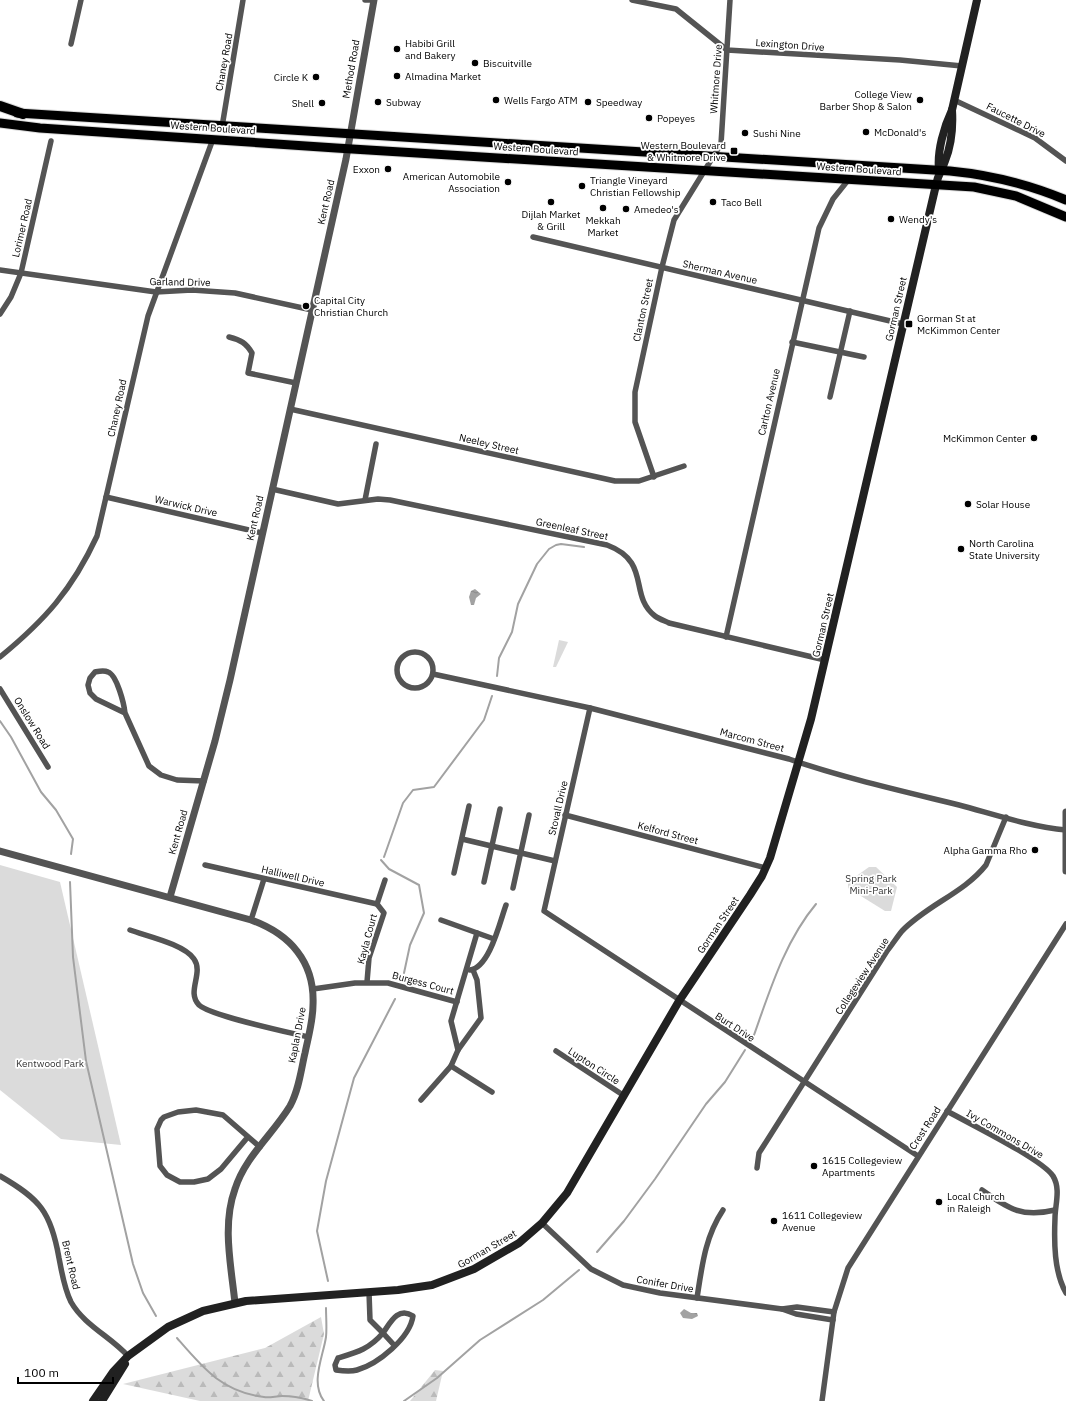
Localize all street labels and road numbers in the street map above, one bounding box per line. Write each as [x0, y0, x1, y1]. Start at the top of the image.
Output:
street label: Chaney Road [213, 32, 235, 92]
street label: Lexington Drive [755, 36, 825, 54]
street label: Method Road [339, 39, 363, 99]
street label: Whitmore Drive [707, 43, 725, 114]
street label: Faucette Drive [984, 100, 1048, 141]
street label: Western Boulevard [170, 119, 256, 137]
street label: Western Boulevard [493, 140, 579, 158]
street label: Western Boulevard [816, 160, 902, 178]
street label: Kent Road [314, 178, 338, 226]
street label: Lorimer Road [9, 197, 35, 259]
street label: Sherman Avenue [681, 257, 759, 287]
street label: Garland Drive [149, 275, 211, 289]
street label: Gorman Street [882, 275, 910, 343]
street label: Clanton Street [630, 277, 656, 343]
street label: Carlton Avenue [755, 367, 783, 437]
street label: Chaney Road [105, 378, 129, 438]
street label: Neeley Street [458, 431, 521, 457]
street label: Warwick Drive [153, 492, 219, 520]
street label: Kent Road [243, 494, 267, 542]
street label: Greenleaf Street [535, 515, 610, 543]
street label: Gorman Street [809, 591, 837, 659]
street label: Onslow Road [11, 695, 53, 751]
street label: Marcom Street [718, 725, 786, 755]
street label: Stovall Drive [545, 779, 571, 837]
street label: Kent Road [165, 808, 191, 856]
street label: Kelford Street [636, 819, 700, 847]
street label: Halliwell Drive [260, 862, 326, 890]
street label: Gorman Street [694, 894, 742, 956]
street label: Kayla Court [354, 912, 380, 966]
street label: Collegeview Avenue [832, 934, 892, 1017]
street label: Burgess Court [391, 969, 456, 998]
street label: Kaplan Drive [285, 1005, 309, 1064]
street label: Burt Drive [713, 1009, 758, 1045]
street label: Lupton Circle [566, 1044, 623, 1088]
street label: Crest Road [906, 1104, 944, 1152]
street label: Ivy Commons Drive [964, 1107, 1046, 1162]
street label: Gorman Street [455, 1227, 519, 1271]
street label: Brent Road [59, 1239, 83, 1291]
street label: Conifer Drive [635, 1273, 695, 1296]

